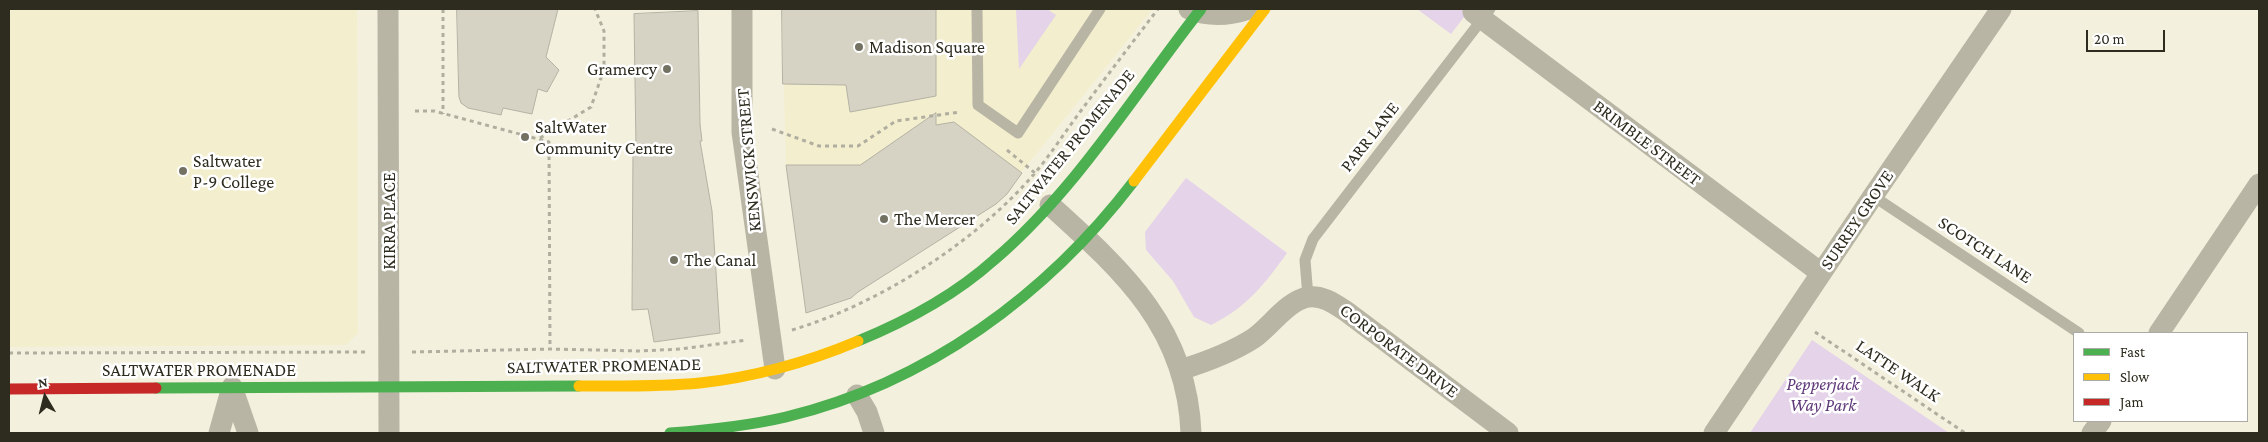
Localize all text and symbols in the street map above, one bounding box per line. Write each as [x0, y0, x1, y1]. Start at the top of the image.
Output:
scale bar [2088, 20, 2167, 52]
text: 20 m [2094, 31, 2125, 47]
place label: Madison Square [869, 36, 985, 58]
marker: Madison Square [853, 41, 865, 53]
place label: Gramercy [587, 58, 657, 80]
marker: Gramercy [661, 63, 673, 75]
street label: SALTWATER PROMENADE [1001, 65, 1139, 229]
street label: KENSWICK STREET [732, 87, 766, 233]
street label: BRIMBLE STREET [1589, 95, 1705, 191]
street label: PARR LANE [1336, 98, 1404, 176]
place label: SaltWater Community Centre [535, 116, 673, 158]
marker: SaltWater Community Centre [519, 131, 531, 143]
place label: Saltwater P-9 College [193, 150, 274, 192]
marker: Saltwater P-9 College [177, 165, 189, 177]
street label: SURREY GROVE [1816, 166, 1898, 274]
street label: KIRRA PLACE [378, 172, 400, 270]
place label: The Mercer [894, 208, 975, 230]
street label: SCOTCH LANE [1934, 212, 2036, 288]
marker: The Mercer [878, 213, 890, 225]
place label: The Canal [684, 249, 756, 271]
marker: The Canal [668, 254, 680, 266]
street label: CORPORATE DRIVE [1335, 299, 1463, 403]
legend [2073, 332, 2248, 422]
street label: LATTE WALK [1852, 335, 1944, 407]
text: Fast [2120, 344, 2145, 360]
street label: SALTWATER PROMENADE [507, 354, 701, 378]
street label: SALTWATER PROMENADE [102, 359, 296, 381]
text: Slow [2120, 369, 2149, 385]
north arrow [20, 372, 70, 422]
park label: Pepperjack Way Park [1787, 373, 1859, 416]
text: N [37, 374, 49, 391]
text: Jam [2120, 394, 2143, 410]

